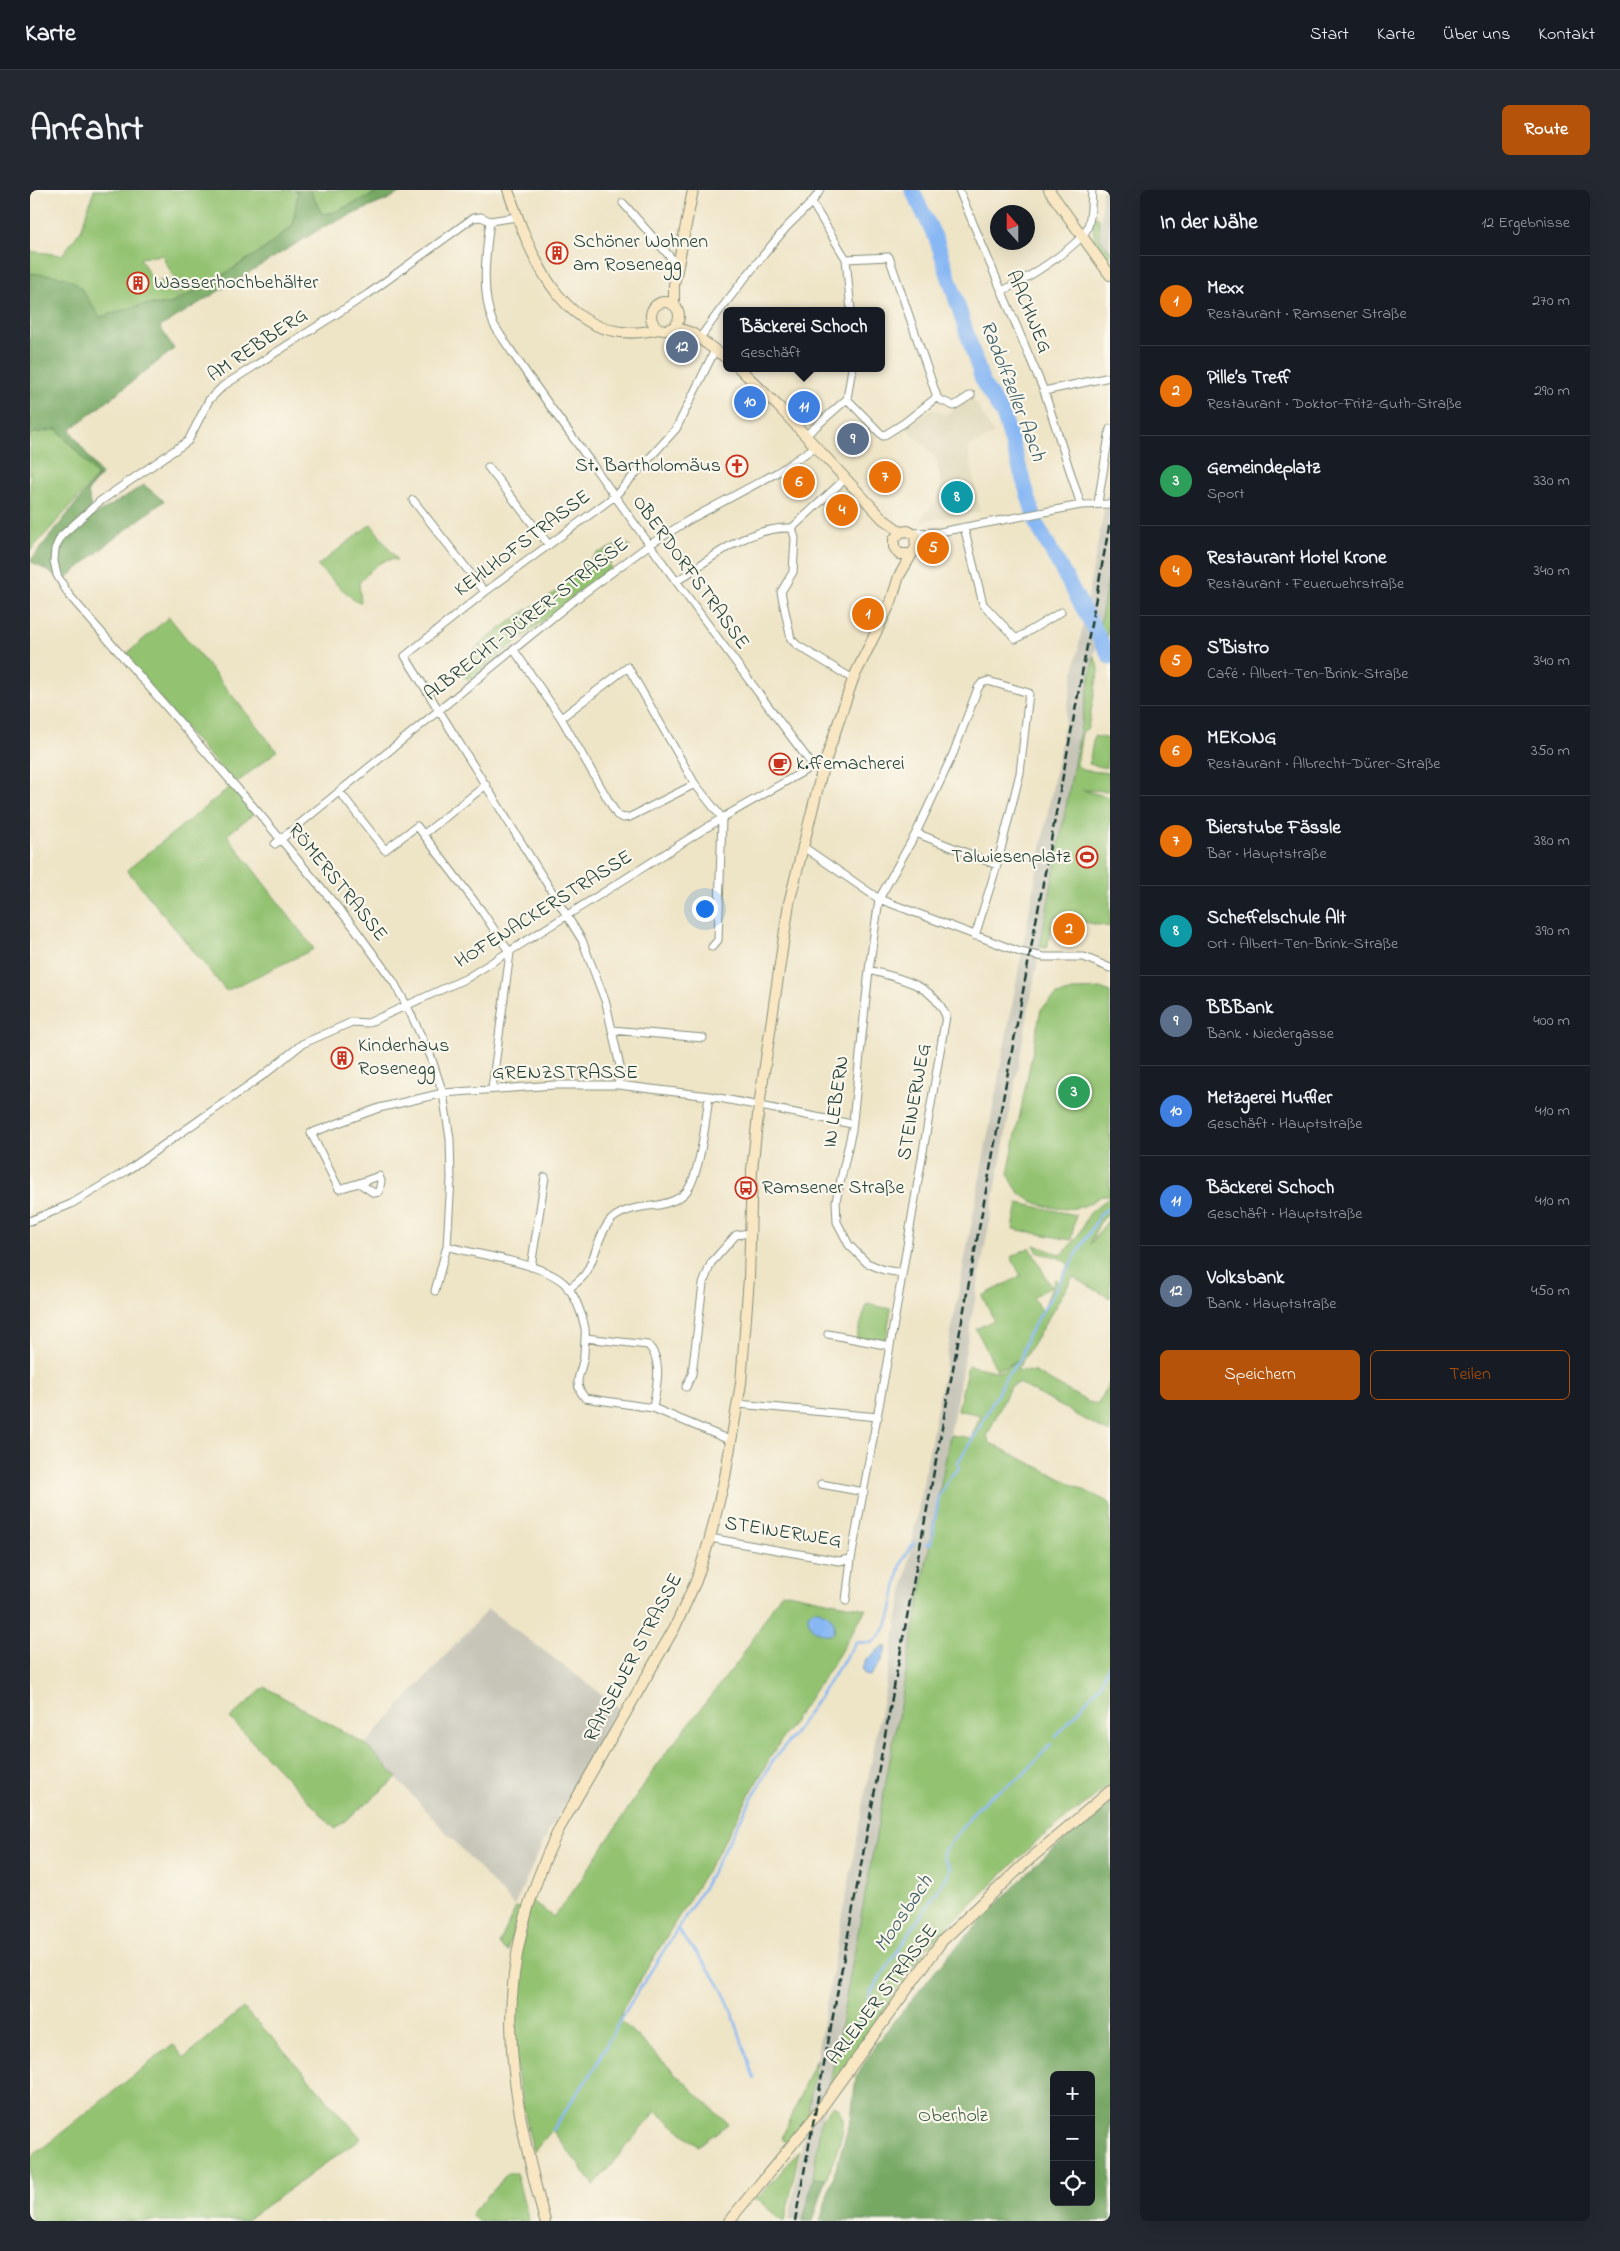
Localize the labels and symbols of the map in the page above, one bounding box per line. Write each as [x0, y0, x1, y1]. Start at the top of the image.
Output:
north arrow [990, 205, 1035, 250]
place label: Schöner Wohnen am Rosenegg [573, 228, 708, 281]
building icon: Schöner Wohnen am Rosenegg [545, 241, 569, 265]
street label: AACHWEG [998, 266, 1058, 358]
place label: Wasserhochbehälter [154, 269, 319, 298]
building icon: Wasserhochbehälter [126, 271, 150, 295]
street label: AM REBBERG [202, 302, 314, 390]
water label: Radolfzeller Aach [971, 316, 1053, 467]
pin: 12 [666, 328, 698, 366]
pin: 10 [734, 383, 766, 421]
pin: 11 [788, 388, 820, 426]
pin: 9 [837, 420, 869, 458]
place label: St. Bartholomäus [575, 452, 721, 481]
church icon: St. Bartholomäus [725, 454, 749, 478]
pin: 7 [869, 458, 901, 496]
pin: 6 [783, 463, 815, 501]
pin: 8 [941, 478, 973, 516]
street label: KEHLHOFSTRASSE [449, 483, 597, 605]
street label: OBERDORFSTRASSE [624, 490, 756, 656]
pin: 4 [826, 491, 858, 529]
pin: 5 [917, 529, 949, 567]
street label: ALBRECHT-DÜRER-STRASSE [419, 531, 635, 709]
pin: 1 [852, 595, 884, 633]
place label: k.ffemacherei [796, 750, 905, 779]
cafe icon: k.ffemacherei [768, 752, 792, 776]
street label: RÖMERSTRASSE [280, 817, 394, 949]
street label: HOFENACKERSTRASSE [450, 843, 638, 977]
place label: Talwiesenplatz [951, 843, 1072, 872]
sports icon: Talwiesenplatz [1075, 845, 1099, 869]
your location [692, 896, 718, 922]
pin: 2 [1053, 910, 1085, 948]
place label: Kinderhaus Rosenegg [358, 1032, 449, 1085]
street label: STEINERWEG [890, 1041, 940, 1163]
building icon: Kinderhaus Rosenegg [330, 1046, 354, 1070]
street label: IN LEBERN [816, 1054, 858, 1150]
street label: GRENZSTRASSE [492, 1059, 638, 1088]
pin: 3 [1058, 1073, 1090, 1111]
place label: Ramsener Straße [762, 1174, 905, 1203]
bus stop icon: Ramsener Straße [734, 1176, 758, 1200]
street label: STEINERWEG [722, 1509, 844, 1557]
street label: RAMSENER STRASSE [577, 1568, 691, 1748]
water label: Moosbach [867, 1869, 941, 1958]
street label: ARLENER STRASSE [820, 1918, 946, 2072]
park label: Oberholz [918, 2102, 989, 2131]

